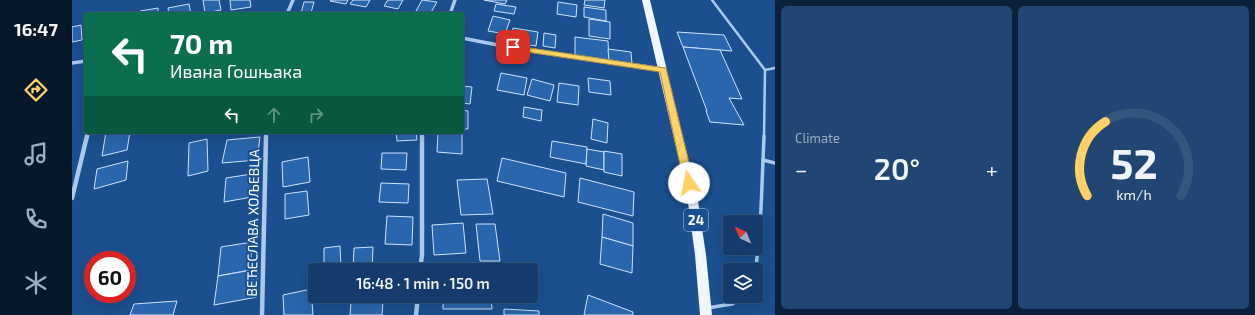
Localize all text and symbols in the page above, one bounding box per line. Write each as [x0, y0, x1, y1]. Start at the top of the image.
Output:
text: 16:47 [14, 18, 58, 40]
text: 70 m [170, 26, 233, 60]
icon: left [104, 28, 156, 80]
pin [496, 30, 530, 64]
icon: arrive [502, 36, 524, 58]
text: Ивана Гошњака [170, 60, 302, 82]
icon: directions [22, 76, 50, 104]
icon: left [221, 104, 243, 126]
icon: ahead [263, 104, 285, 126]
icon: right [305, 104, 327, 126]
text: Climate [795, 130, 840, 146]
text: 52 [1110, 136, 1157, 186]
icon: music [22, 140, 50, 168]
street label: ВЕЋЕСЛАВА ХОЉЕВЦА [243, 149, 262, 297]
text: 20° [874, 150, 920, 186]
text: − [795, 156, 808, 182]
text: + [986, 156, 998, 182]
position arrow [668, 162, 710, 204]
text: km/h [1116, 185, 1151, 202]
icon: phone [22, 205, 50, 233]
road number: 24 [684, 209, 708, 231]
north arrow [723, 215, 763, 255]
map controls [723, 215, 763, 303]
speed limit sign: 60 [84, 251, 136, 303]
button: layers [723, 263, 763, 303]
icon: climate [22, 269, 50, 297]
text: 16:48 · 1 min · 150 m [356, 274, 490, 292]

